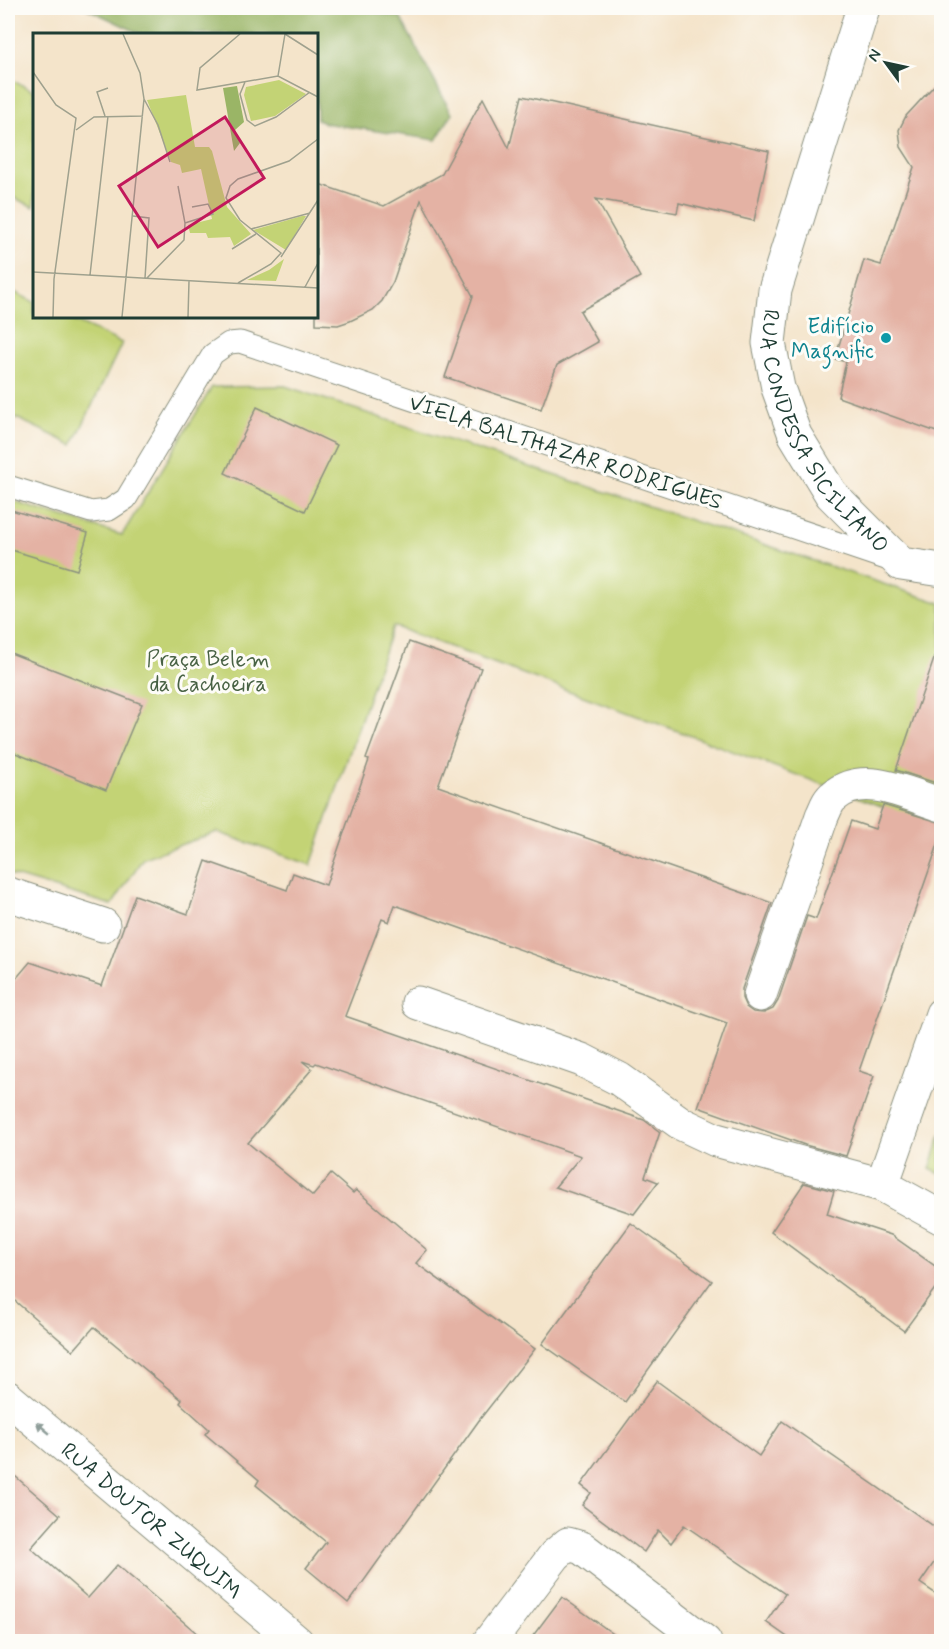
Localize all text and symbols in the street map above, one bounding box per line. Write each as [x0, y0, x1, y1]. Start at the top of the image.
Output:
inset map [33, 33, 318, 318]
north arrow [856, 33, 916, 93]
text: N [863, 45, 886, 66]
street label: RUA CONDESSA SICILIANO [752, 308, 894, 560]
place label: Edifício Magnific [791, 313, 874, 369]
marker: Edifício Magnific [879, 331, 893, 345]
street label: VIELA BALTHAZAR RODRIGUES [405, 389, 725, 517]
park label: Praça Belem da Cachoeira [146, 646, 270, 699]
one-way arrow [36, 1422, 51, 1435]
street label: RUA DOUTOR ZUQUIM [55, 1437, 248, 1606]

